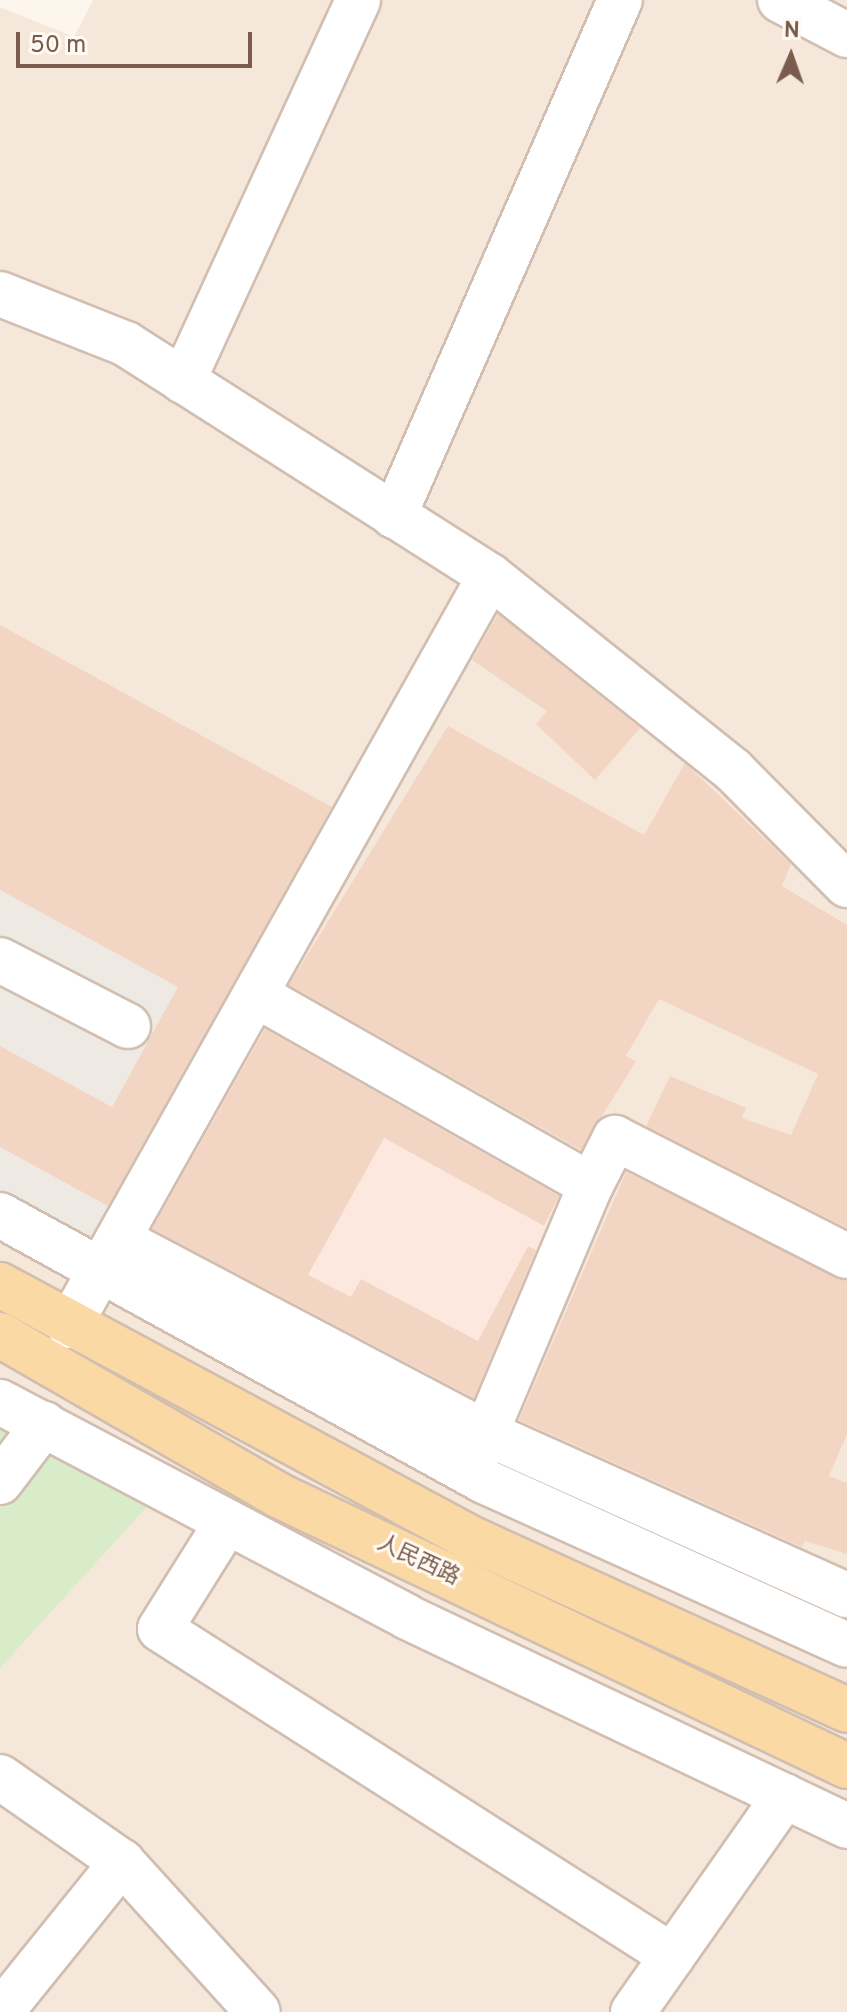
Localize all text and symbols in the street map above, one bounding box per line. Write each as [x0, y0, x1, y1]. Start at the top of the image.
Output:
scale bar [20, 16, 256, 66]
north arrow [751, 16, 831, 96]
text: N [783, 18, 800, 45]
text: 50 m [30, 31, 86, 61]
street label: 人民西路 [373, 1530, 463, 1592]

